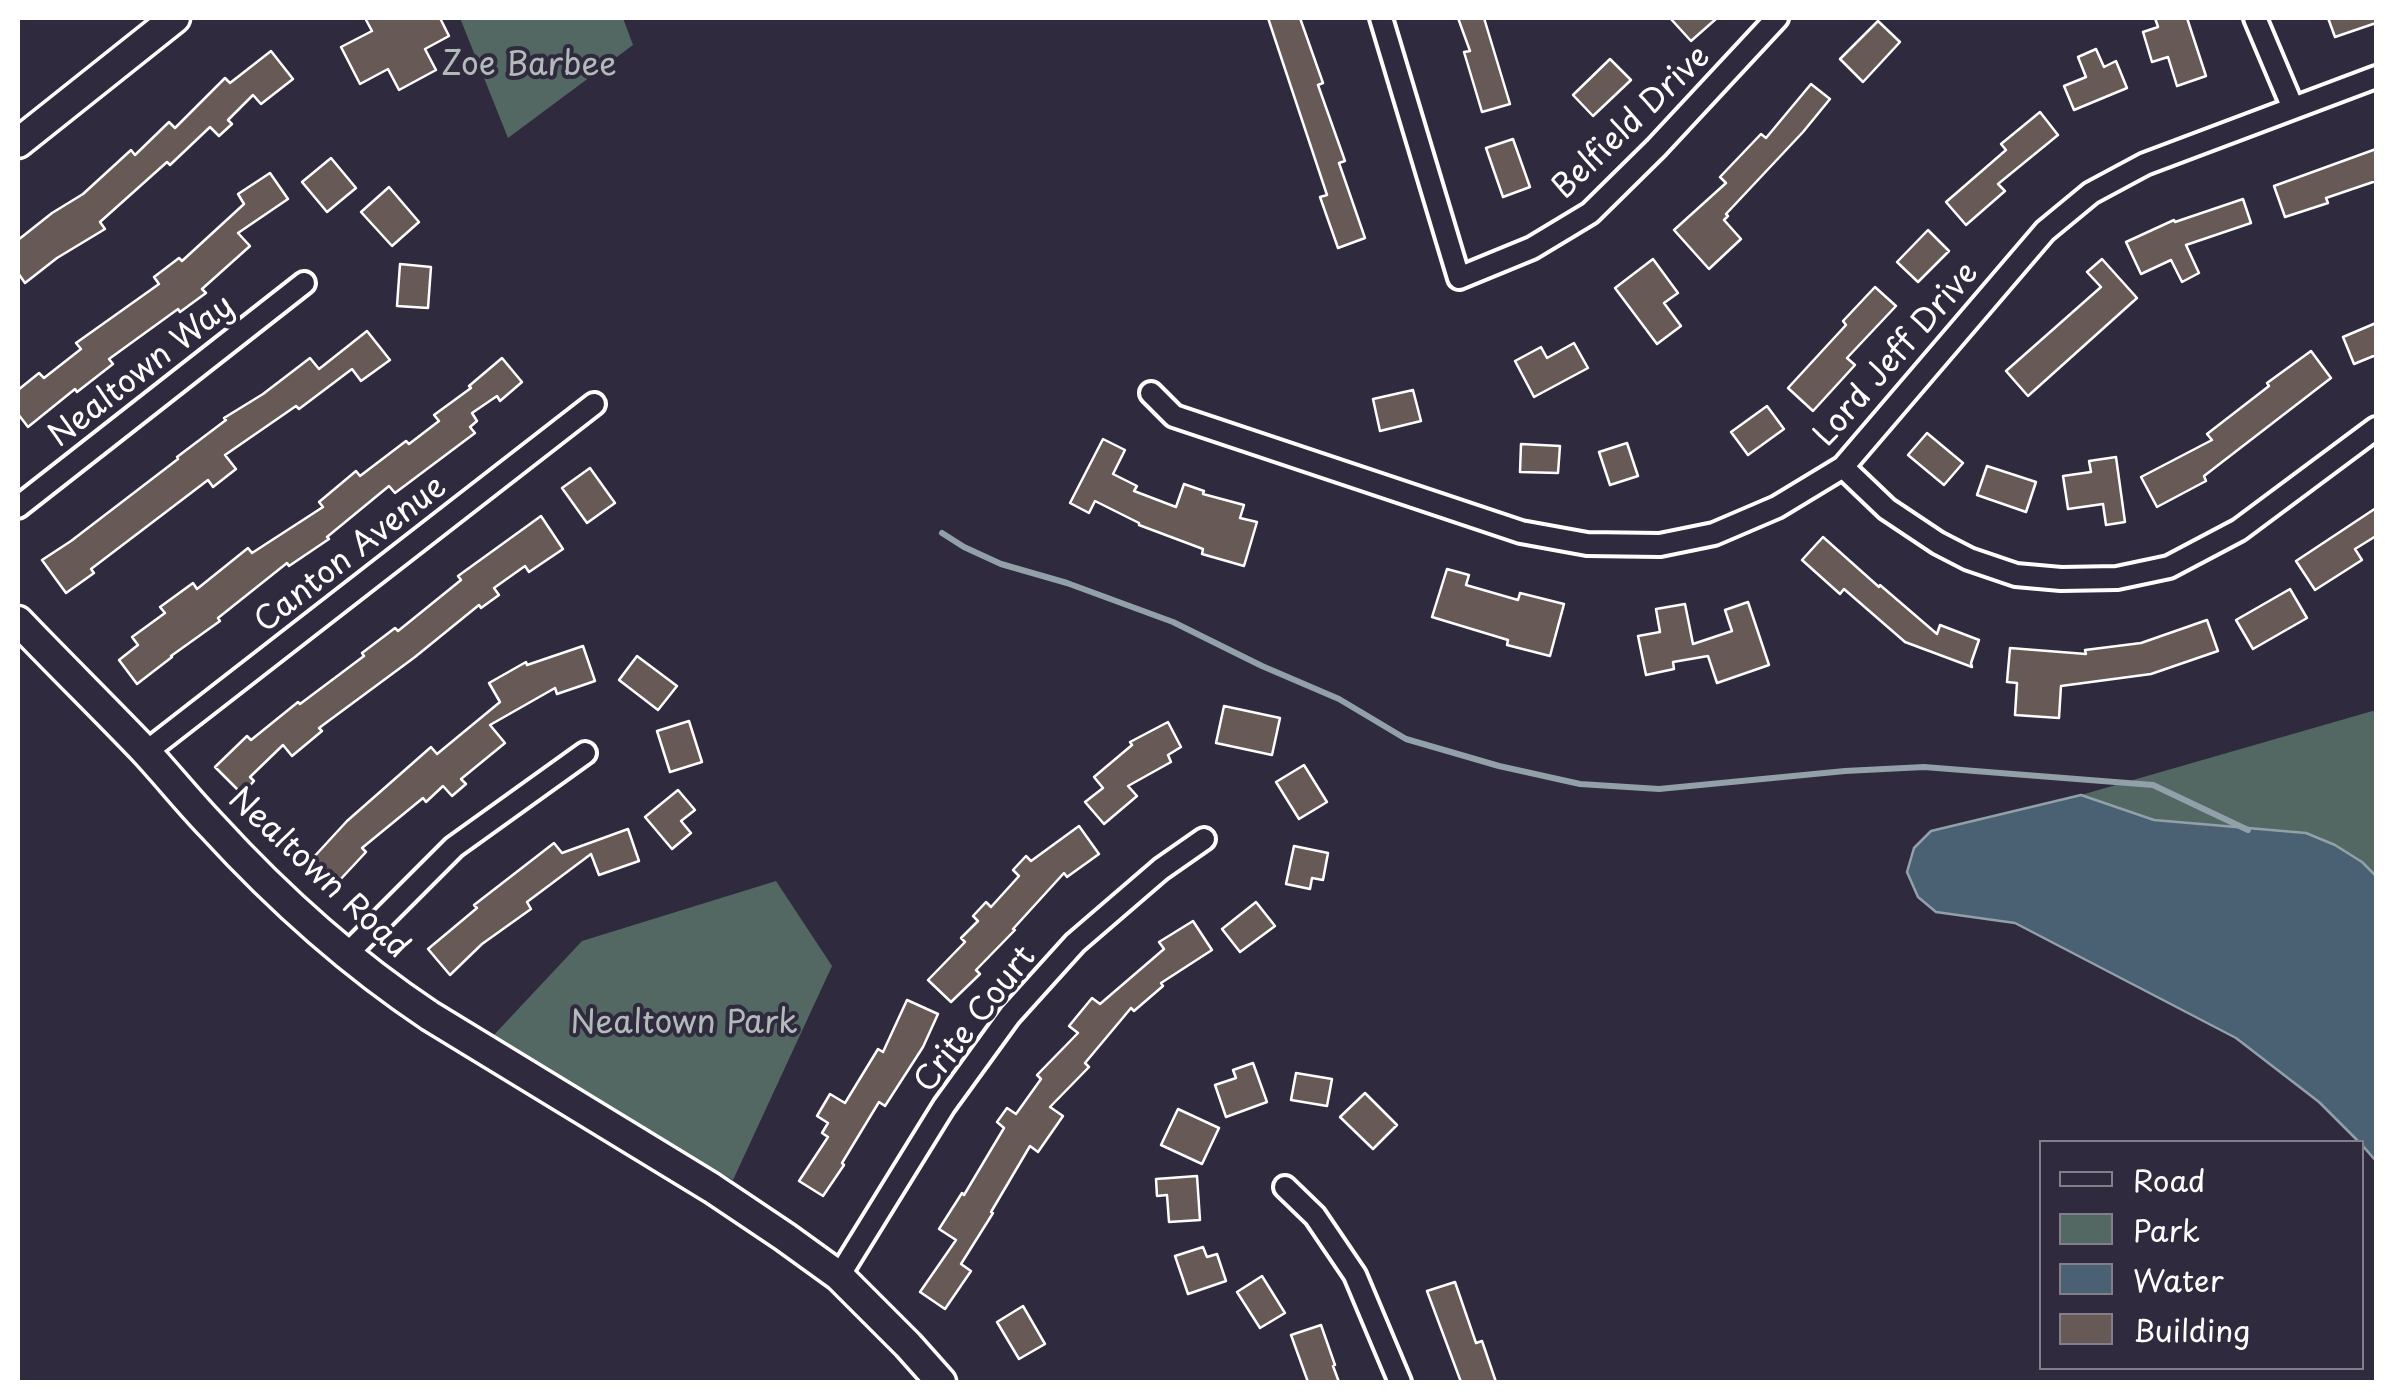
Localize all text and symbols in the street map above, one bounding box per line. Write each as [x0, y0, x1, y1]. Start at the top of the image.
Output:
street label: Belfield Drive [1545, 38, 1719, 208]
park label: Zoe Barbee [441, 47, 617, 85]
street label: Lord Jeff Drive [1807, 255, 1987, 455]
street label: Nealtown Way [42, 288, 242, 456]
street label: Canton Avenue [248, 468, 454, 642]
street label: Nealtown Road [220, 780, 416, 968]
street label: Crite Court [907, 939, 1045, 1101]
park label: Nealtown Park [570, 1005, 798, 1043]
legend [2039, 1140, 2364, 1370]
text: Road [2133, 1157, 2206, 1202]
text: Park [2133, 1207, 2200, 1252]
text: Water [2133, 1257, 2224, 1302]
text: Building [2133, 1307, 2250, 1352]

